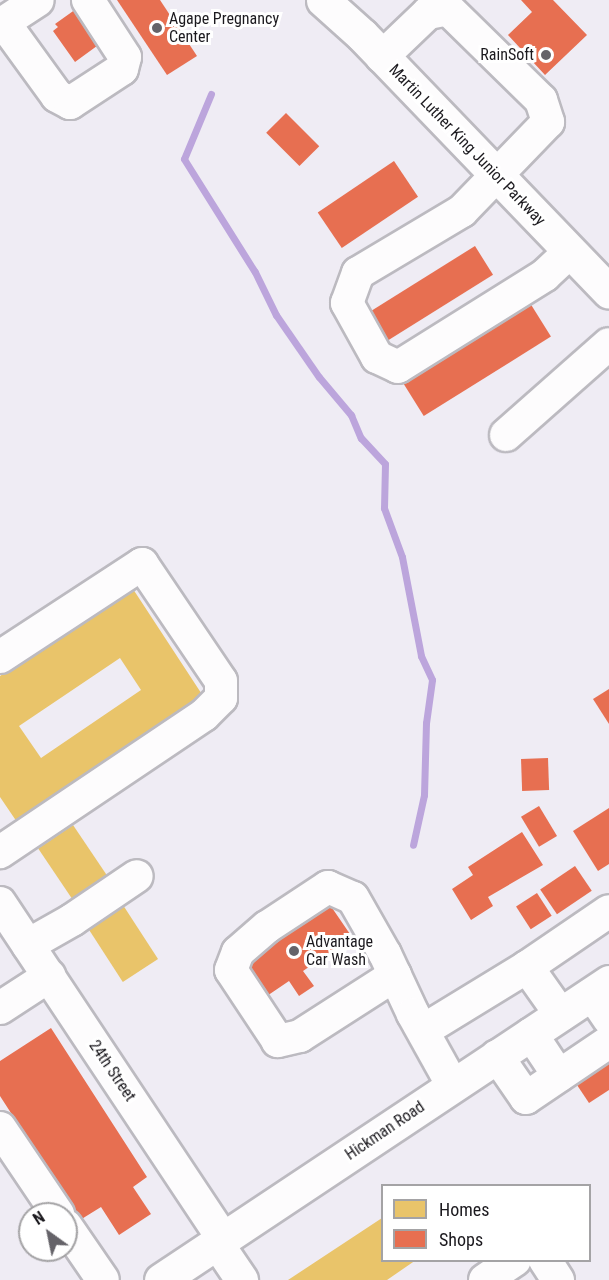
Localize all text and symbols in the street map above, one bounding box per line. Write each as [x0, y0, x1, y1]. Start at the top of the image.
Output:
place label: Agape Pregnancy Center [169, 9, 279, 47]
marker: Agape Pregnancy Center [150, 21, 164, 35]
place label: RainSoft [480, 45, 534, 65]
marker: RainSoft [539, 48, 553, 62]
street label: Martin Luther King Junior Parkway [385, 60, 549, 230]
place label: Advantage Car Wash [306, 932, 373, 970]
marker: Advantage Car Wash [287, 944, 301, 958]
street label: 24th Street [85, 1037, 139, 1105]
street label: Hickman Road [342, 1097, 428, 1165]
legend [381, 1184, 591, 1262]
text: Homes [439, 1199, 489, 1220]
north arrow [18, 1202, 78, 1262]
text: N [30, 1208, 48, 1229]
text: Shops [439, 1229, 483, 1250]

